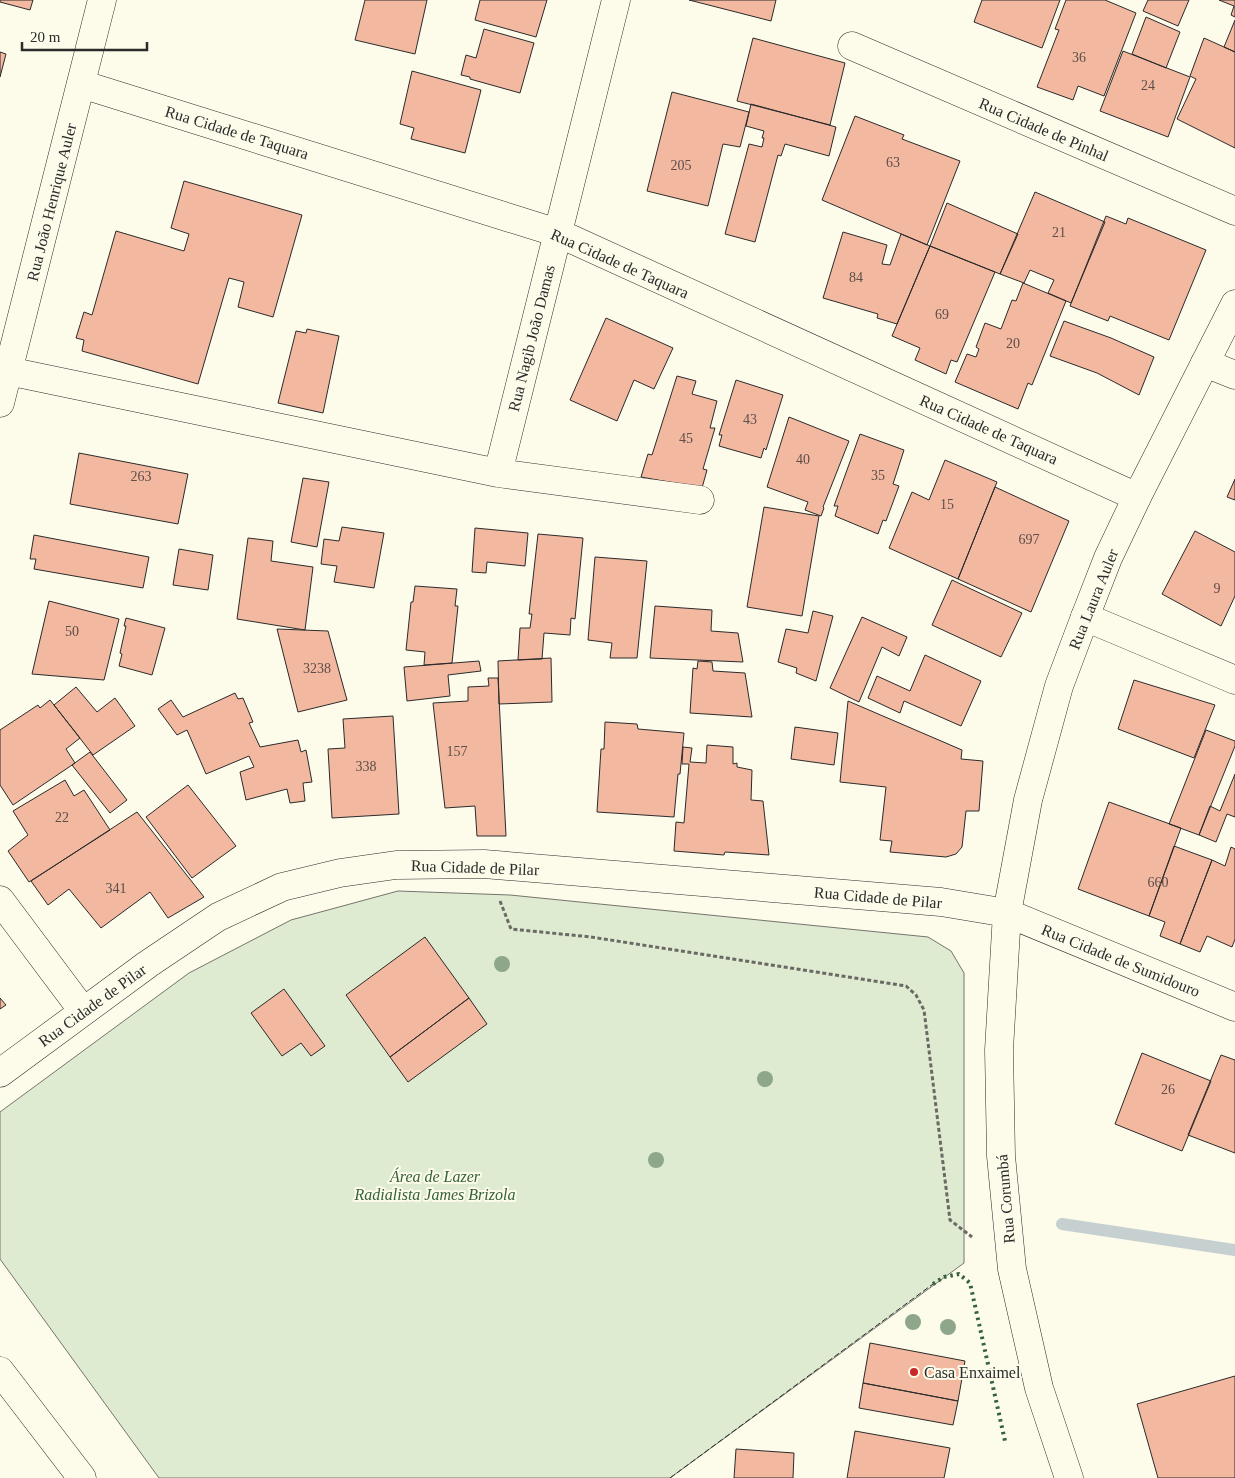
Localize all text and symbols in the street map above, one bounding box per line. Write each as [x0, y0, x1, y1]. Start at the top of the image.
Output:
scale bar [22, 20, 148, 52]
text: 20 m [30, 29, 61, 45]
house number: 36 [1072, 50, 1086, 65]
house number: 24 [1141, 78, 1155, 93]
street label: Rua Cidade de Pinhal [976, 94, 1112, 165]
street label: Rua Cidade de Taquara [163, 103, 311, 163]
street label: Rua João Henrique Auler [24, 121, 80, 283]
house number: 63 [886, 155, 900, 170]
house number: 205 [671, 158, 692, 173]
street label: Rua Cidade de Taquara [548, 225, 691, 302]
house number: 21 [1052, 225, 1066, 240]
street label: Rua Nagib João Damas [505, 263, 559, 414]
house number: 84 [849, 270, 863, 285]
house number: 69 [935, 307, 949, 322]
house number: 20 [1006, 336, 1020, 351]
street label: Rua Cidade de Taquara [917, 391, 1060, 468]
house number: 43 [743, 412, 757, 427]
house number: 45 [679, 431, 693, 446]
house number: 40 [796, 452, 810, 467]
house number: 35 [871, 468, 885, 483]
house number: 263 [131, 469, 152, 484]
house number: 15 [940, 497, 954, 512]
house number: 697 [1019, 532, 1040, 547]
street label: Rua Laura Auler [1066, 546, 1122, 652]
house number: 9 [1214, 581, 1221, 596]
house number: 50 [65, 624, 79, 639]
house number: 3238 [303, 661, 331, 676]
house number: 157 [447, 744, 468, 759]
house number: 338 [356, 759, 377, 774]
house number: 22 [55, 810, 69, 825]
street label: Rua Cidade de Pilar [411, 857, 540, 878]
house number: 660 [1148, 875, 1169, 890]
house number: 341 [106, 881, 127, 896]
street label: Rua Cidade de Pilar [813, 883, 943, 912]
street label: Rua Cidade de Sumidouro [1039, 921, 1202, 1000]
street label: Rua Cidade de Pilar [35, 960, 150, 1050]
house number: 26 [1161, 1082, 1175, 1097]
street label: Rua Corumbá [993, 1154, 1018, 1244]
park label: Área de Lazer Radialista James Brizola [354, 1167, 515, 1203]
place label: Casa Enxaimel [924, 1364, 1021, 1381]
marker: Casa Enxaimel [908, 1366, 920, 1378]

